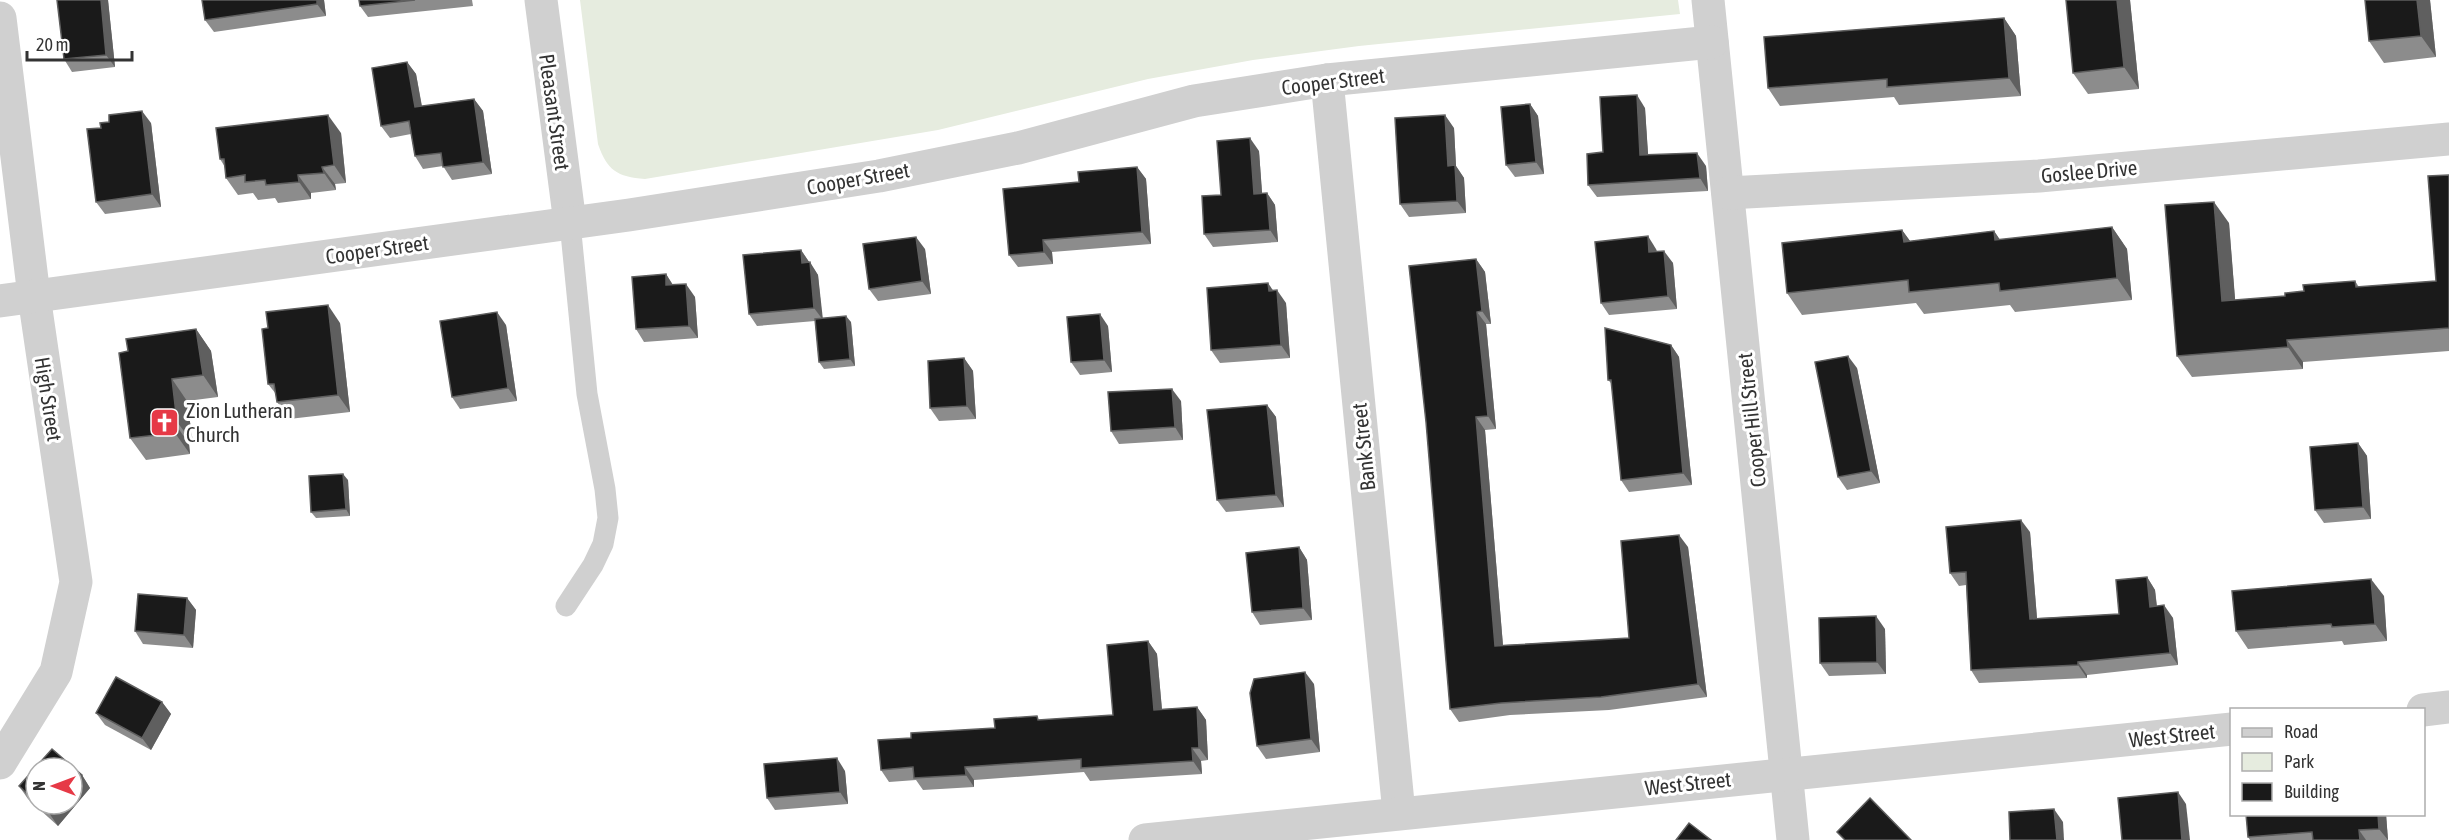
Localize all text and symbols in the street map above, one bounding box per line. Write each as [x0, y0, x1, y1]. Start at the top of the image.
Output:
scale bar [27, 24, 132, 62]
text: 20 m [36, 34, 68, 55]
street label: Pleasant Street [535, 52, 575, 172]
street label: Cooper Street [1280, 63, 1386, 99]
street label: Goslee Drive [2040, 155, 2138, 187]
street label: Cooper Street [805, 157, 911, 199]
street label: Cooper Street [324, 230, 430, 268]
street label: Cooper Hill Street [1732, 352, 1770, 488]
street label: High Street [30, 355, 68, 443]
place label: Zion Lutheran Church [186, 398, 293, 446]
street label: Bank Street [1346, 402, 1380, 492]
church icon: Zion Lutheran Church [149, 406, 181, 438]
legend [2230, 708, 2425, 816]
street label: West Street [2128, 719, 2216, 751]
text: Road [2284, 721, 2318, 742]
text: Park [2284, 751, 2314, 772]
north arrow [24, 756, 84, 816]
street label: West Street [1644, 767, 1732, 799]
text: N [30, 781, 48, 791]
text: Building [2284, 781, 2339, 802]

